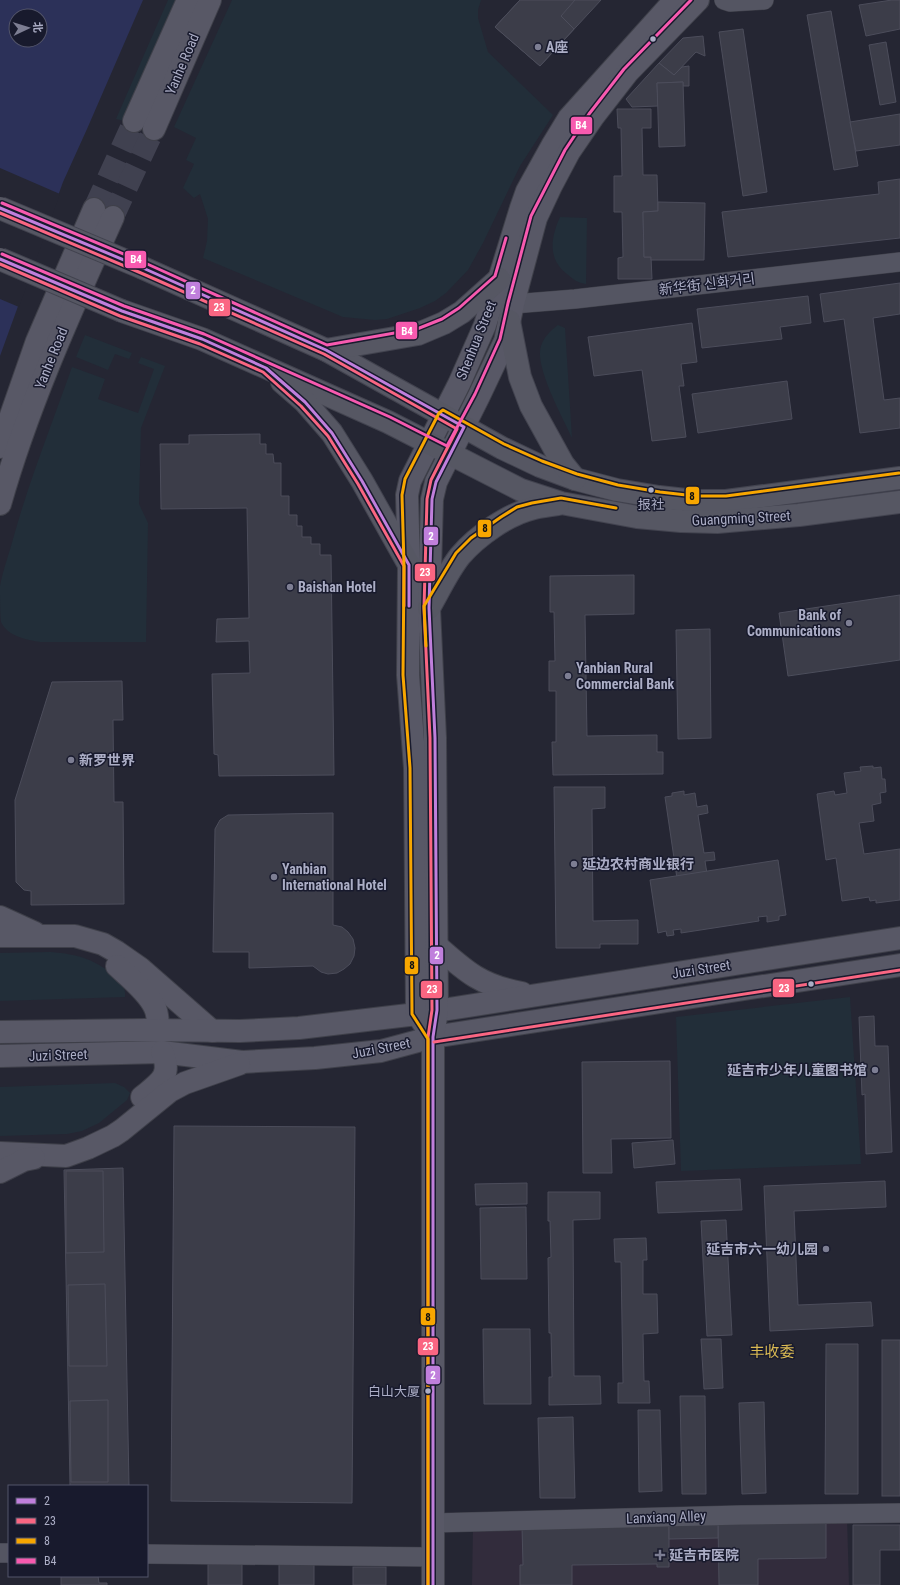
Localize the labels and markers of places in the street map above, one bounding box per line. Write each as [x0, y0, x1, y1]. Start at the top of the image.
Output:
unlabelled marker [648, 34, 658, 44]
place label: A座 [546, 39, 568, 55]
marker: A座 [533, 42, 543, 52]
marker: 报社 [646, 485, 656, 495]
place label: 报社 [638, 497, 664, 512]
place label: Baishan Hotel [298, 579, 376, 595]
marker: Baishan Hotel [285, 582, 295, 592]
place label: Bank of Communications [747, 607, 841, 639]
marker: Bank of Communications [844, 618, 854, 628]
place label: Yanbian Rural Commercial Bank [576, 660, 675, 692]
marker: Yanbian Rural Commercial Bank [563, 671, 573, 681]
place label: 新罗世界 [79, 752, 135, 768]
marker: 新罗世界 [66, 755, 76, 765]
place label: 延边农村商业银行 [582, 856, 694, 872]
marker: 延边农村商业银行 [569, 859, 579, 869]
place label: Yanbian International Hotel [282, 861, 387, 893]
marker: Yanbian International Hotel [269, 872, 279, 882]
unlabelled marker [806, 979, 816, 989]
place label: 延吉市少年儿童图书馆 [727, 1062, 867, 1078]
marker: 延吉市少年儿童图书馆 [870, 1065, 880, 1075]
place label: 延吉市六一幼儿园 [706, 1241, 818, 1257]
marker: 延吉市六一幼儿园 [821, 1244, 831, 1254]
place label: 白山大厦 [368, 1384, 420, 1399]
marker: 白山大厦 [423, 1386, 433, 1396]
place label: 延吉市医院 [669, 1547, 739, 1563]
marker: 延吉市医院 [654, 1549, 666, 1561]

